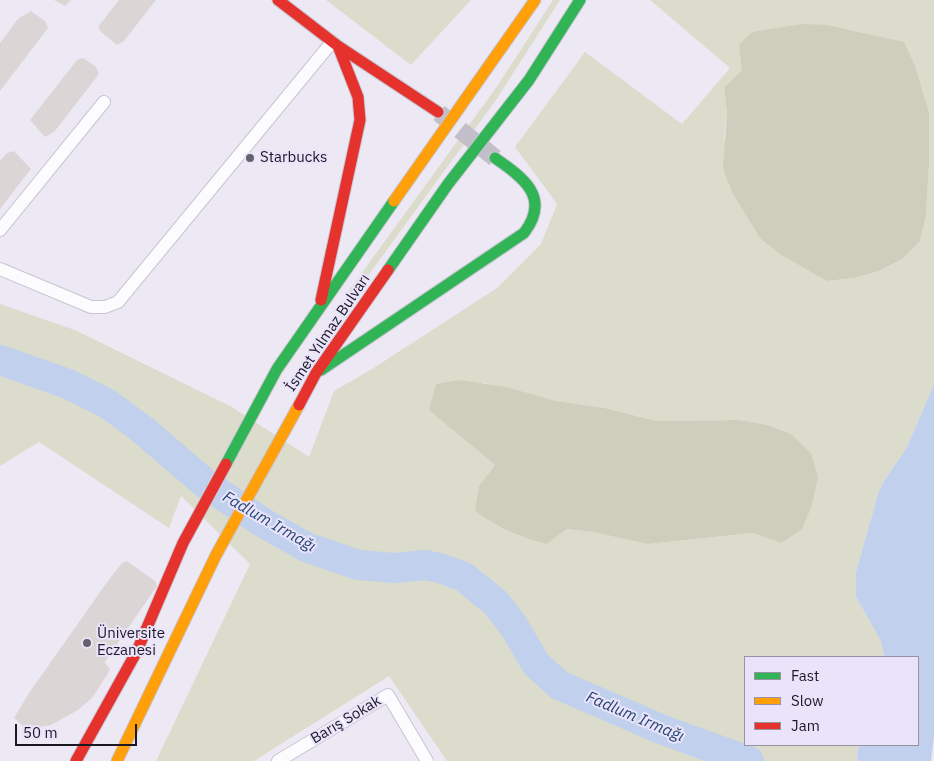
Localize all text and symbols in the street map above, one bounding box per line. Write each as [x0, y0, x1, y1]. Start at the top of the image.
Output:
place label: Starbucks [260, 149, 327, 167]
marker: Starbucks [244, 152, 256, 164]
street label: İsmet Yılmaz Bulvarı [282, 271, 374, 395]
water label: Fadlum Irmağı [219, 488, 319, 556]
place label: Üniversite Eczanesi [97, 625, 165, 660]
marker: Üniversite Eczanesi [81, 637, 93, 649]
legend [744, 656, 919, 746]
text: Fast [791, 666, 819, 685]
water label: Fadlum Irmağı [583, 688, 687, 746]
text: Slow [791, 691, 824, 710]
street label: Barış Sokak [308, 692, 384, 748]
scale bar [18, 714, 140, 746]
text: Jam [791, 716, 820, 735]
text: 50 m [23, 723, 58, 742]

